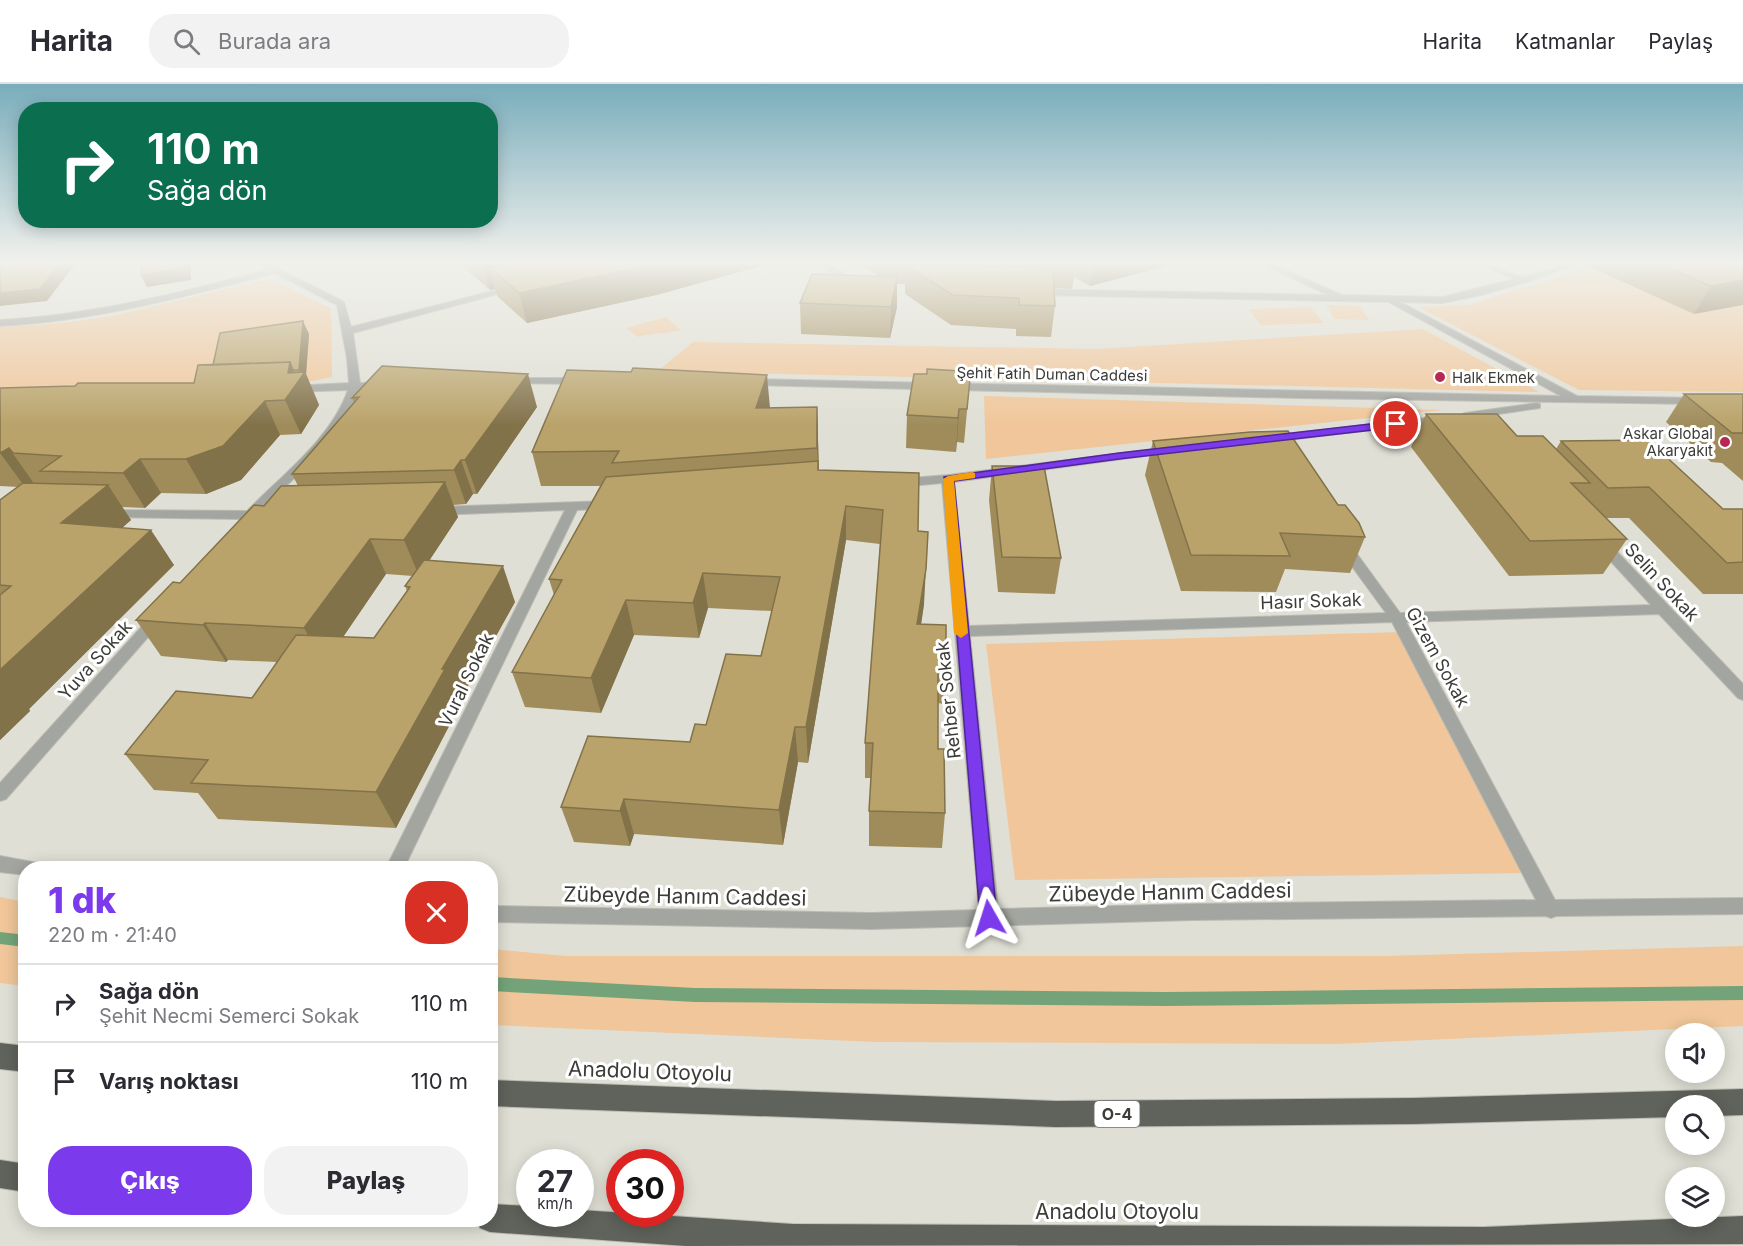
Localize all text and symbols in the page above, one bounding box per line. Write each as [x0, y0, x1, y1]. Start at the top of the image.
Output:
search box [149, 14, 569, 68]
text: Harita [30, 24, 113, 58]
icon: search [170, 25, 203, 58]
text: Burada ara [218, 28, 331, 54]
text: Harita [1423, 29, 1482, 54]
text: Katmanlar [1515, 29, 1615, 54]
text: Paylaş [1648, 29, 1713, 54]
text: 110 m [147, 123, 260, 174]
icon: right [48, 126, 126, 204]
text: Sağa dön [147, 174, 267, 207]
street label: Şehit Fatih Duman Caddesi [956, 363, 1148, 385]
place label: Halk Ekmek [1452, 368, 1536, 387]
marker: Halk Ekmek [1433, 370, 1447, 384]
pin [1370, 398, 1421, 449]
icon: arrive [1379, 407, 1412, 440]
place label: Askar Global Akaryakıt [1623, 424, 1713, 460]
marker: Askar Global Akaryakıt [1718, 435, 1732, 449]
street label: Selin Sokak [1621, 539, 1703, 625]
street label: Hasır Sokak [1260, 589, 1362, 613]
street label: Gizem Sokak [1402, 603, 1474, 711]
street label: Yuva Sokak [54, 616, 136, 704]
street label: Vural Sokak [434, 630, 498, 730]
street label: Rehber Sokak [931, 640, 965, 760]
street label: Zübeyde Hanım Caddesi [1048, 877, 1292, 907]
text: 1 dk [48, 878, 116, 922]
button: close [405, 881, 468, 944]
street label: Zübeyde Hanım Caddesi [563, 881, 807, 911]
position arrow [957, 886, 1021, 950]
text: 220 m · 21:40 [48, 923, 177, 947]
text: Sağa dön [99, 978, 199, 1004]
icon: right [48, 987, 81, 1020]
text: 110 m [411, 990, 468, 1016]
text: Şehit Necmi Semerci Sokak [99, 1004, 359, 1028]
map controls [1665, 1023, 1725, 1227]
button: sound [1665, 1023, 1725, 1083]
street label: Anadolu Otoyolu [568, 1056, 732, 1086]
icon: arrive [48, 1065, 81, 1098]
text: Varış noktası [99, 1068, 239, 1094]
text: 110 m [411, 1068, 468, 1094]
button: search [1665, 1095, 1725, 1155]
road number: O-4 [1094, 1101, 1140, 1127]
button: Çıkış [48, 1146, 252, 1215]
button: Paylaş [264, 1146, 468, 1215]
speed limit sign: 30 [606, 1149, 684, 1227]
text: 27 [537, 1163, 573, 1199]
button: layers [1665, 1167, 1725, 1227]
text: km/h [537, 1194, 573, 1213]
street label: Anadolu Otoyolu [1035, 1199, 1199, 1224]

